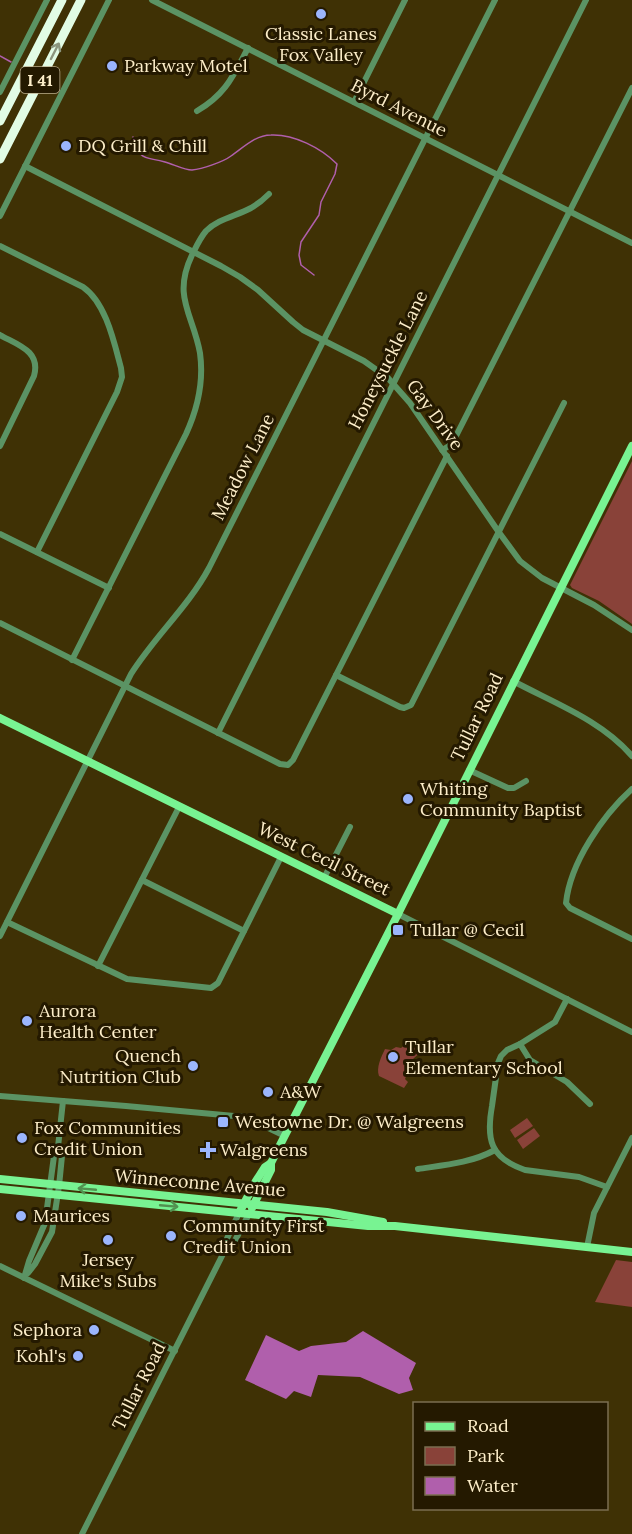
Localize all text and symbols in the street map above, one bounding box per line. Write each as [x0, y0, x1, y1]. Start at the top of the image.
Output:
marker: Classic Lanes Fox Valley [314, 7, 328, 21]
place label: Classic Lanes Fox Valley [265, 22, 377, 66]
one-way arrow [49, 43, 61, 60]
place label: Parkway Motel [124, 54, 248, 77]
marker: Parkway Motel [105, 59, 119, 73]
road number: I 41 [20, 67, 60, 93]
street label: Byrd Avenue [347, 74, 451, 142]
place label: DQ Grill & Chill [78, 134, 207, 157]
marker: DQ Grill & Chill [59, 139, 73, 153]
street label: Honeysuckle Lane [343, 286, 433, 433]
street label: Gay Drive [402, 375, 469, 455]
street label: Meadow Lane [206, 409, 279, 524]
street label: Tullar Road [445, 669, 508, 765]
place label: Whiting Community Baptist [420, 777, 582, 821]
marker: Whiting Community Baptist [401, 792, 415, 806]
street label: West Cecil Street [254, 817, 394, 901]
place label: Tullar @ Cecil [410, 918, 525, 941]
marker: Tullar @ Cecil [391, 923, 405, 937]
place label: Aurora Health Center [38, 999, 157, 1043]
marker: Aurora Health Center [20, 1014, 34, 1028]
place label: Tullar Elementary School [405, 1035, 563, 1079]
place label: Quench Nutrition Club [60, 1044, 181, 1088]
marker: Tullar Elementary School [386, 1050, 400, 1064]
marker: Quench Nutrition Club [186, 1059, 200, 1073]
place label: A&W [279, 1080, 322, 1103]
marker: A&W [261, 1085, 275, 1099]
place label: Westowne Dr. @ Walgreens [235, 1110, 464, 1133]
marker: Westowne Dr. @ Walgreens [216, 1115, 230, 1129]
place label: Fox Communities Credit Union [34, 1116, 181, 1160]
marker: Fox Communities Credit Union [15, 1131, 29, 1145]
place label: Walgreens [220, 1138, 308, 1161]
marker: Walgreens [201, 1143, 215, 1157]
street label: Winneconne Avenue [114, 1164, 287, 1201]
one-way arrow [78, 1183, 98, 1194]
one-way arrow [159, 1201, 179, 1212]
place label: Maurices [33, 1204, 110, 1227]
marker: Maurices [14, 1209, 28, 1223]
place label: Community First Credit Union [183, 1214, 325, 1258]
marker: Community First Credit Union [164, 1229, 178, 1243]
marker: Jersey Mike's Subs [101, 1233, 115, 1247]
place label: Jersey Mike's Subs [59, 1248, 157, 1292]
place label: Sephora [13, 1318, 82, 1341]
marker: Sephora [87, 1323, 101, 1337]
street label: Tullar Road [107, 1338, 171, 1433]
place label: Kohl's [16, 1344, 66, 1367]
marker: Kohl's [71, 1349, 85, 1363]
legend [413, 1402, 608, 1510]
text: Road [467, 1414, 509, 1437]
text: Park [467, 1444, 505, 1467]
text: Water [467, 1474, 518, 1497]

